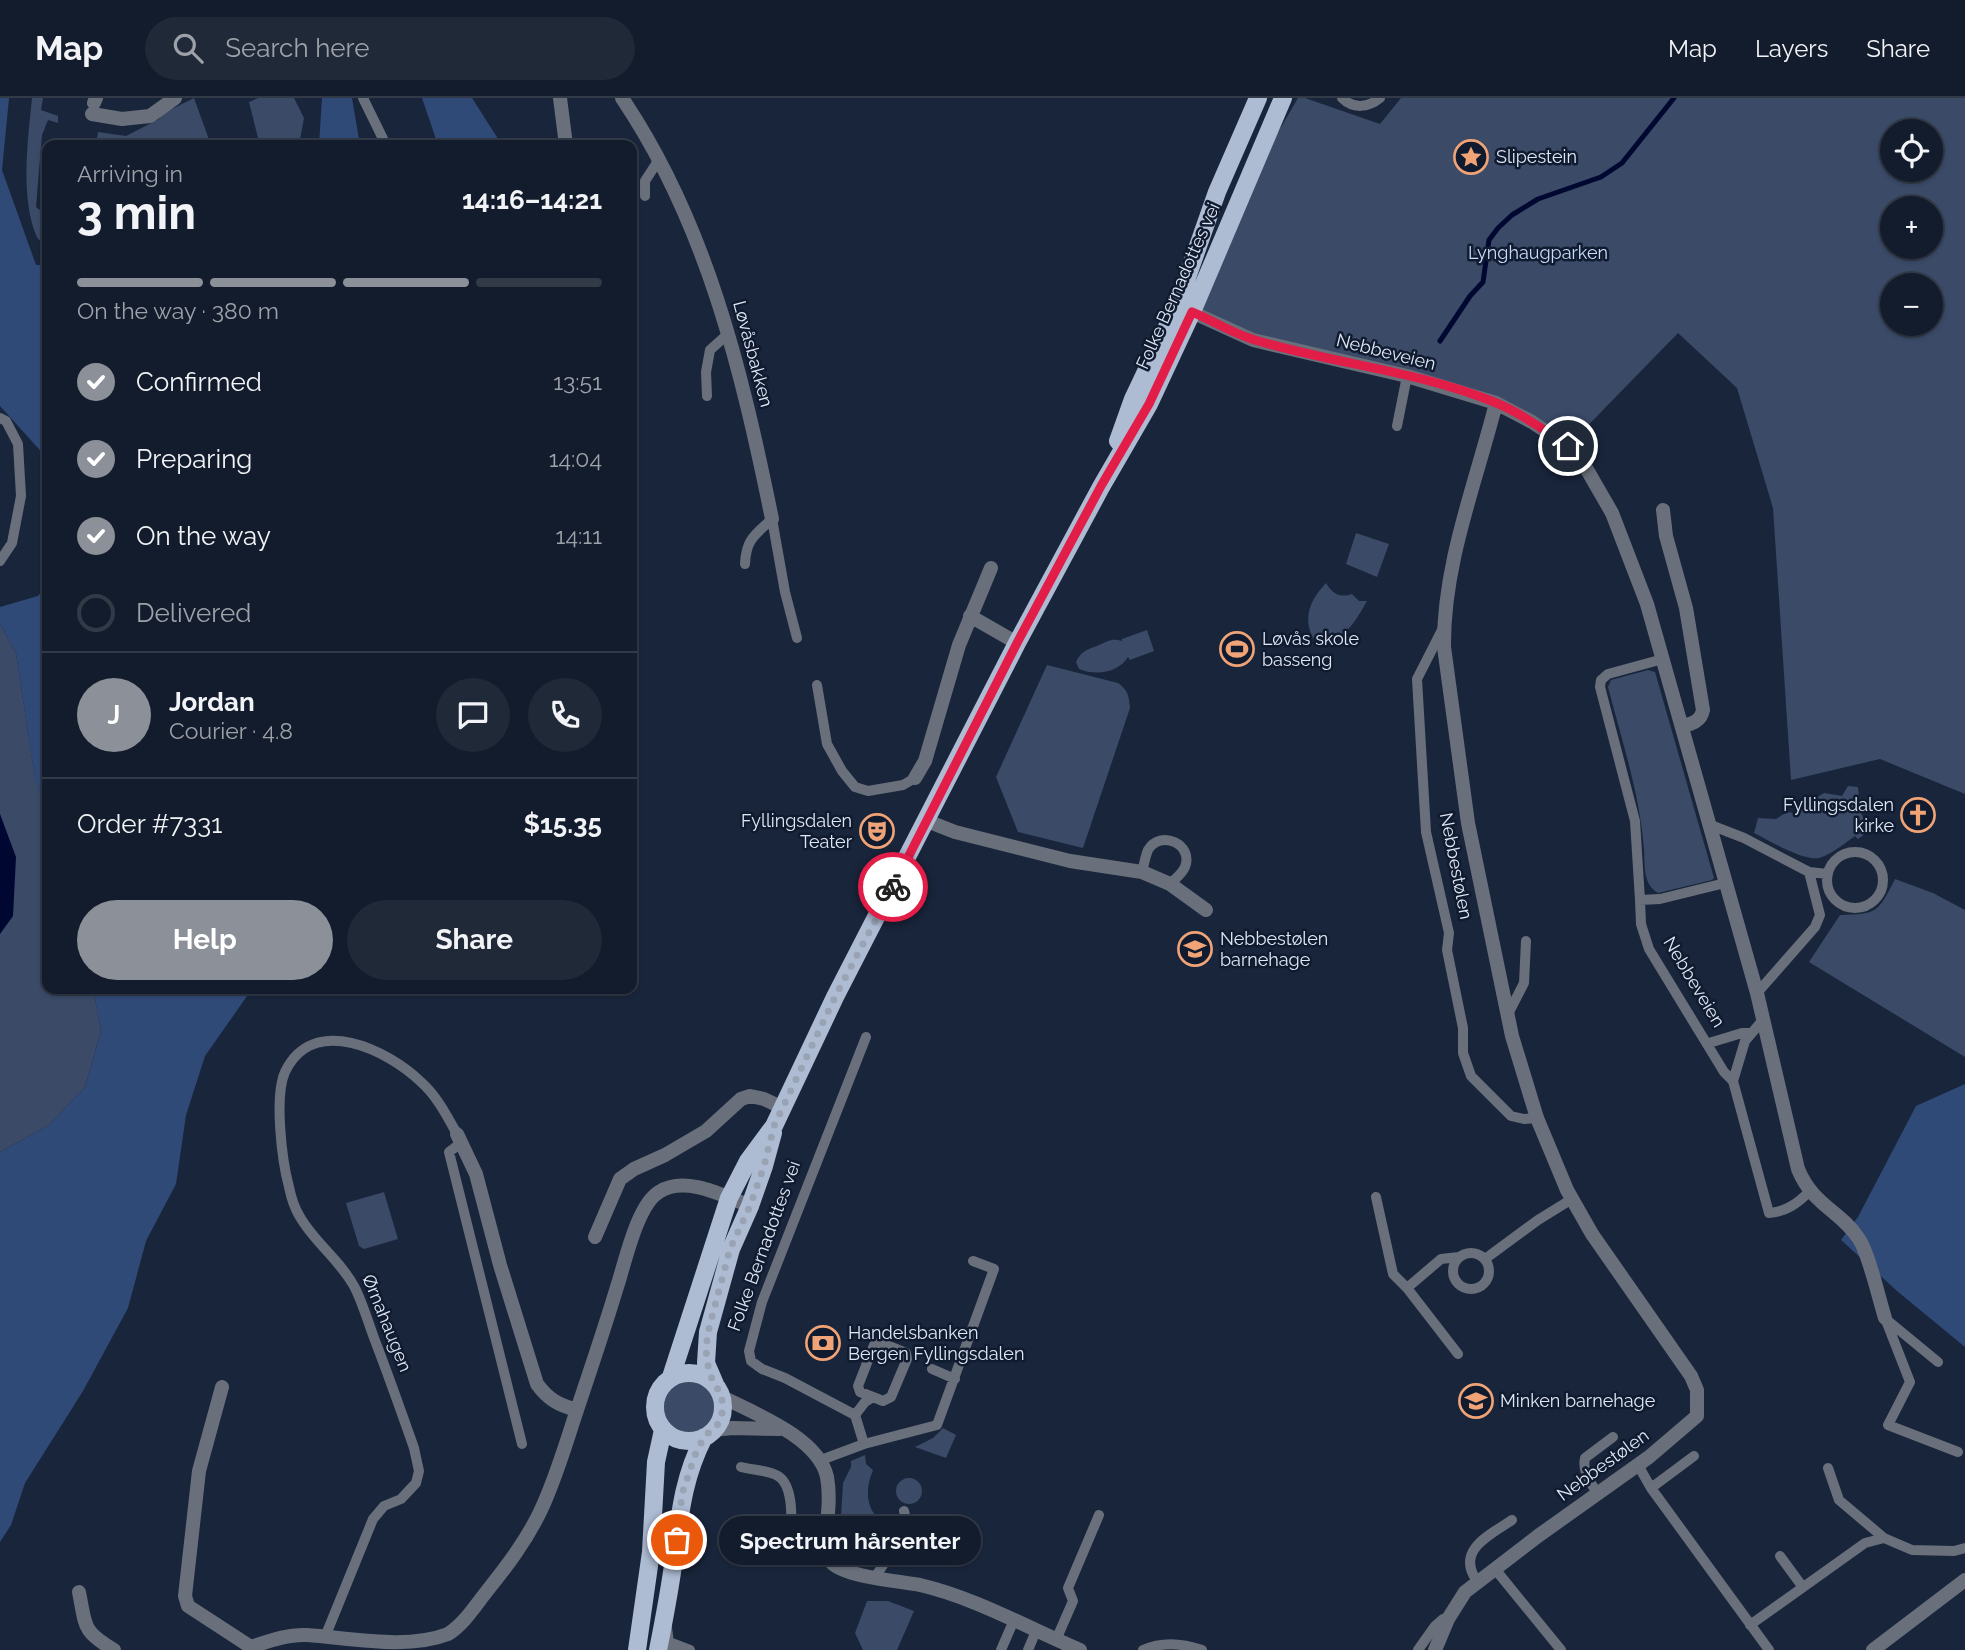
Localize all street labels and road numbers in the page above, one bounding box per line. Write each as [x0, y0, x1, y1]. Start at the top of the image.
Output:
street label: Folke Bernadottes vei [1131, 199, 1224, 372]
street label: Løvåsbakken [729, 298, 778, 409]
street label: Nebbeveien [1334, 329, 1438, 374]
street label: Nebbestølen [1436, 811, 1477, 921]
street label: Nebbeveien [1659, 933, 1730, 1031]
street label: Folke Bernadottes vei [723, 1158, 804, 1334]
street label: Ørnahaugen [358, 1271, 417, 1375]
street label: Nebbestølen [1553, 1424, 1653, 1505]

